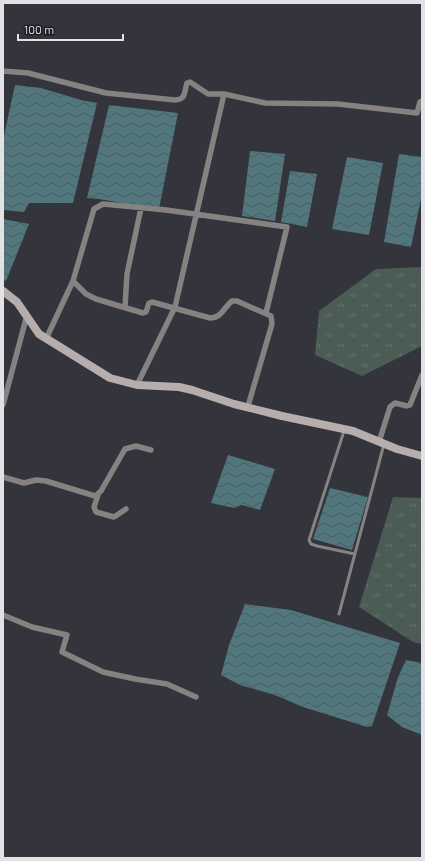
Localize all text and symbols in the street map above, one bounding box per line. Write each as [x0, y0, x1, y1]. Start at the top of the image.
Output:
scale bar [18, 16, 123, 42]
text: 100 m [24, 22, 54, 36]

